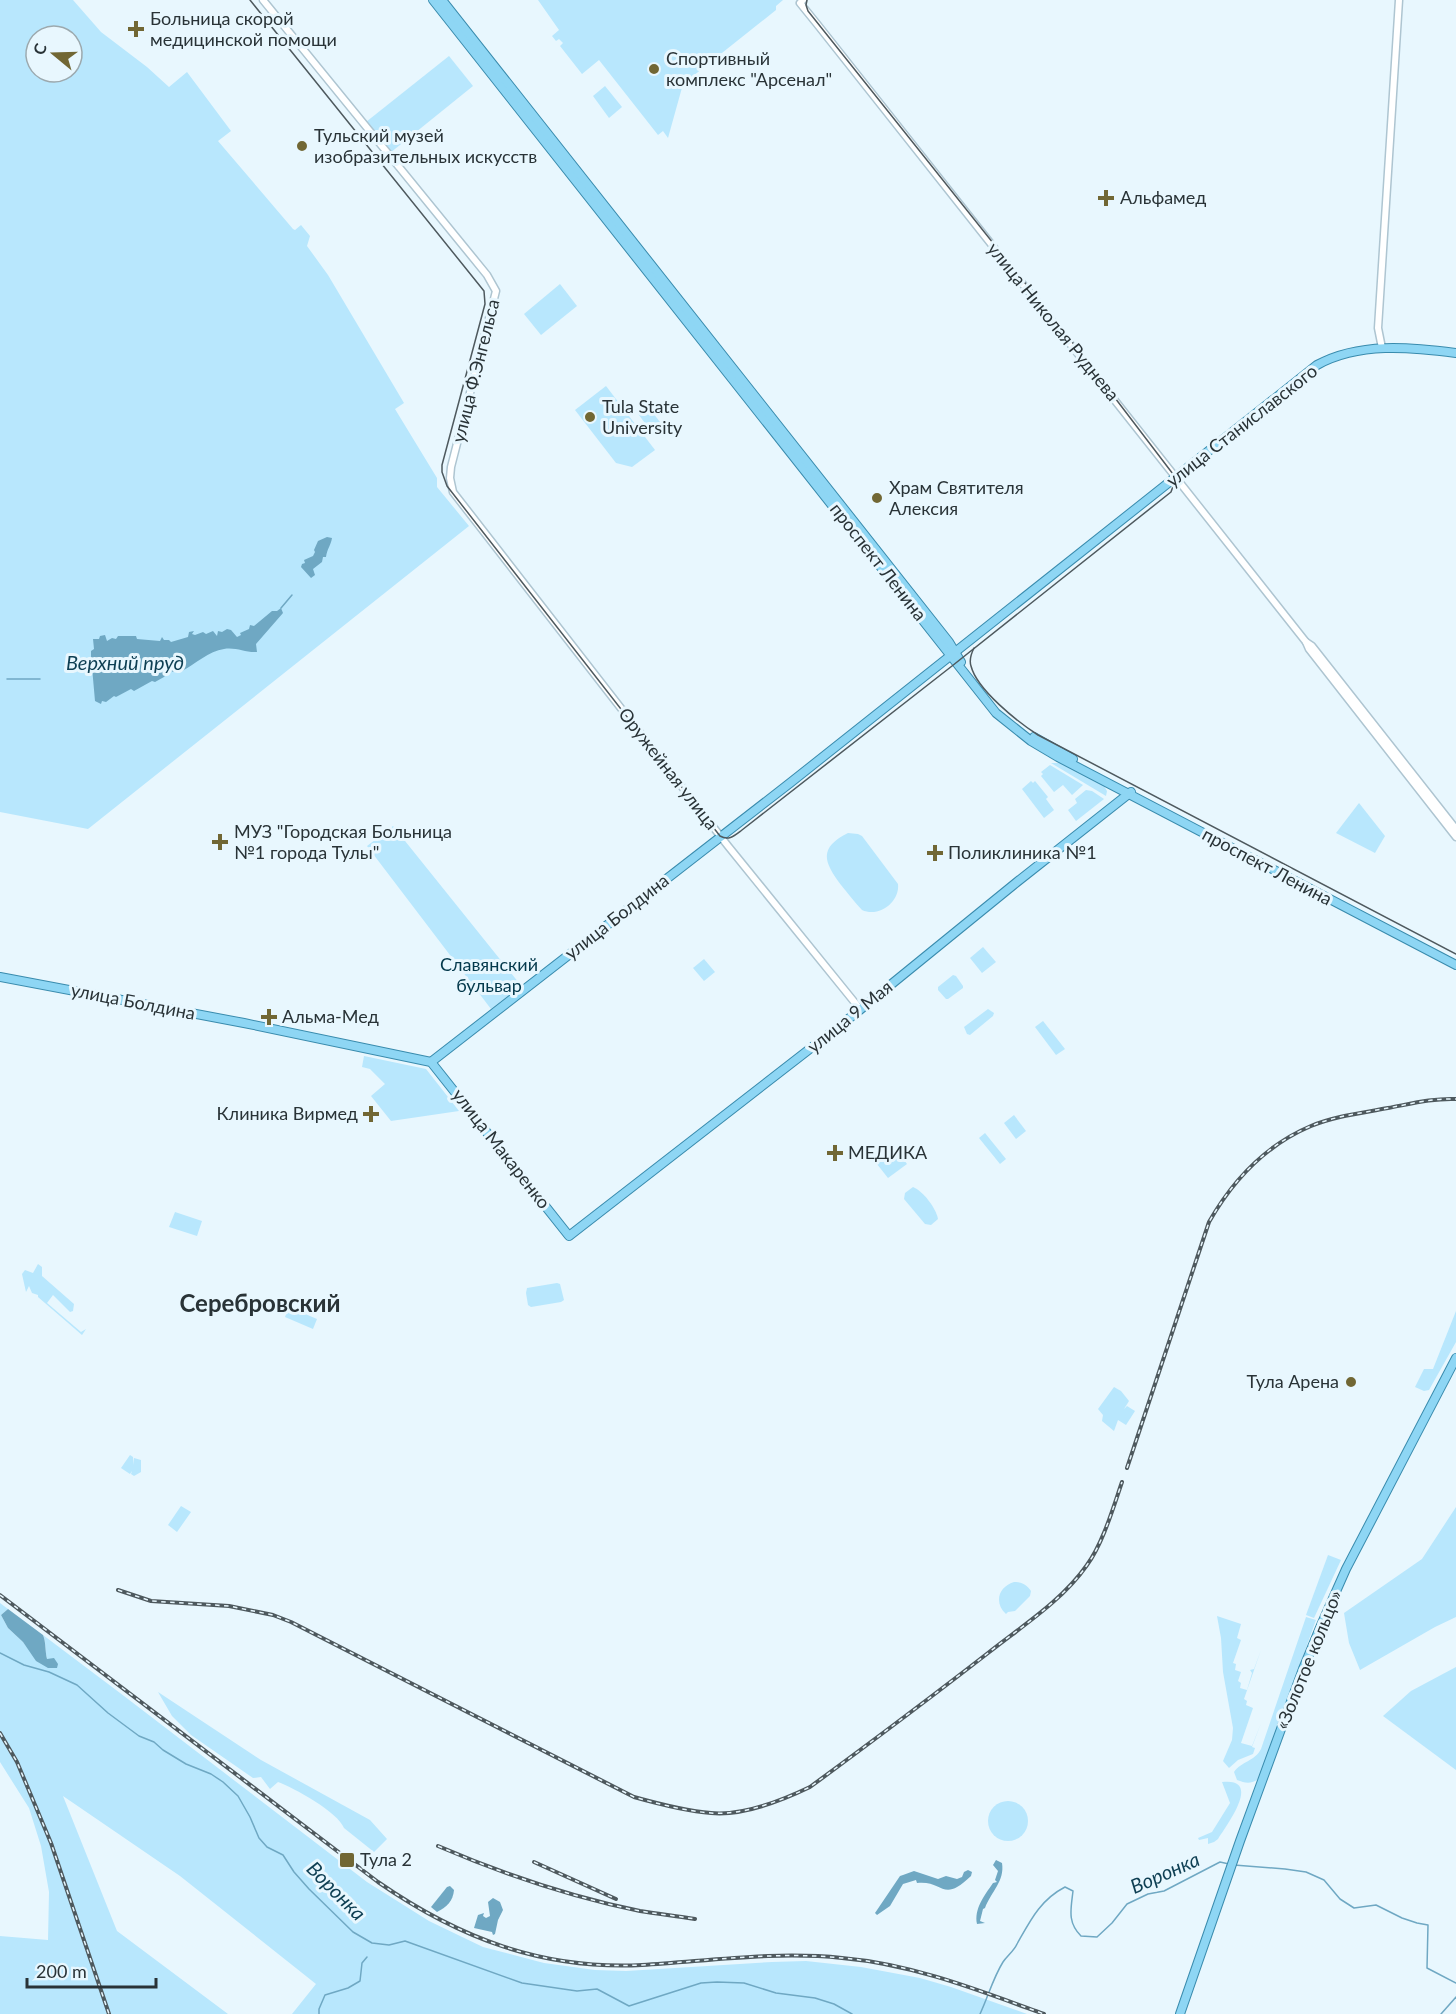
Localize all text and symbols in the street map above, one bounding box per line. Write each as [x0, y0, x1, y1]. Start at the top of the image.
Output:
place label: Больница скорой медицинской помощи [150, 7, 337, 50]
marker: Больница скорой медицинской помощи [127, 20, 145, 38]
north arrow [24, 24, 84, 84]
text: С [29, 40, 50, 57]
place label: Спортивный комплекс "Арсенал" [666, 47, 832, 90]
marker: Спортивный комплекс "Арсенал" [647, 62, 661, 76]
place label: Тульский музей изобразительных искусств [314, 124, 537, 167]
marker: Тульский музей изобразительных искусств [295, 139, 309, 153]
place label: Альфамед [1120, 186, 1206, 208]
marker: Альфамед [1097, 189, 1115, 207]
street label: улица Николая Руднева [983, 238, 1124, 405]
street label: улица Ф.Энгельса [447, 297, 503, 445]
street label: улица Станиславского [1161, 359, 1321, 491]
place label: Tula State University [602, 395, 683, 438]
marker: Tula State University [583, 410, 597, 424]
place label: Храм Святителя Алексия [889, 476, 1024, 519]
marker: Храм Святителя Алексия [870, 491, 884, 505]
street label: проспект Ленина [826, 498, 932, 625]
water label: Верхний пруд [66, 650, 184, 674]
street label: Оружейная улица [614, 703, 723, 834]
place label: МУЗ "Городская Больница №1 города Тулы" [234, 820, 452, 863]
street label: проспект Ленина [1199, 823, 1336, 910]
marker: МУЗ "Городская Больница №1 города Тулы" [211, 833, 229, 851]
place label: Поликлиника №1 [948, 841, 1097, 863]
marker: Поликлиника №1 [926, 844, 944, 862]
street label: улица Болдина [560, 869, 673, 964]
park label: Славянский бульвар [440, 953, 538, 996]
street label: улица 9 Мая [802, 975, 896, 1057]
street label: улица Болдина [69, 978, 197, 1024]
place label: Альма-Мед [282, 1005, 379, 1027]
marker: Альма-Мед [260, 1008, 278, 1026]
street label: улица Макаренко [448, 1084, 556, 1213]
place label: Клиника Вирмед [217, 1102, 358, 1124]
marker: Клиника Вирмед [362, 1105, 380, 1123]
place label: МЕДИКА [848, 1141, 928, 1163]
marker: МЕДИКА [826, 1144, 844, 1162]
district label: Серебровский [179, 1288, 341, 1317]
place label: Тула Арена [1247, 1370, 1339, 1392]
marker: Тула Арена [1344, 1375, 1358, 1389]
street label: «Золотое кольцо» [1270, 1587, 1346, 1732]
water label: Воронка [1126, 1846, 1203, 1898]
place label: Тула 2 [360, 1848, 412, 1870]
marker: Тула 2 [338, 1851, 356, 1869]
water label: Воронка [302, 1856, 371, 1925]
scale bar [27, 1951, 156, 1989]
text: 200 m [36, 1960, 87, 1982]

